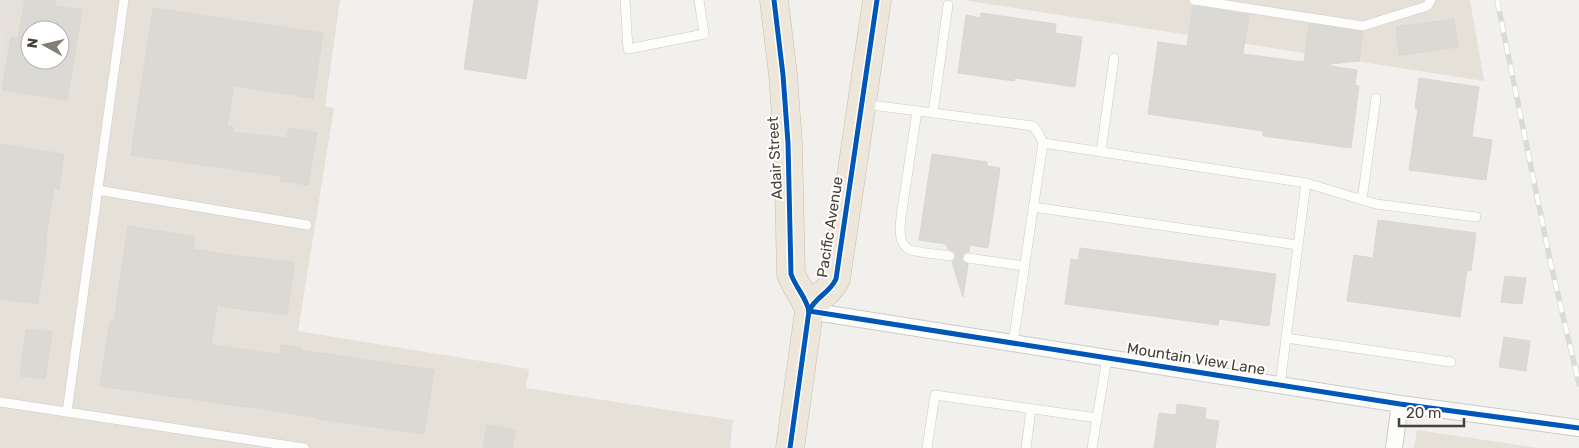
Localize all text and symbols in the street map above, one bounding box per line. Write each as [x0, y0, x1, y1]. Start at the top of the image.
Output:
north arrow [20, 20, 70, 70]
text: N [24, 37, 42, 49]
street label: Adair Street [764, 116, 786, 200]
street label: Pacific Avenue [813, 175, 847, 279]
street label: Mountain View Lane [1126, 339, 1266, 379]
scale bar [1399, 396, 1464, 428]
text: 20 m [1406, 404, 1441, 422]

